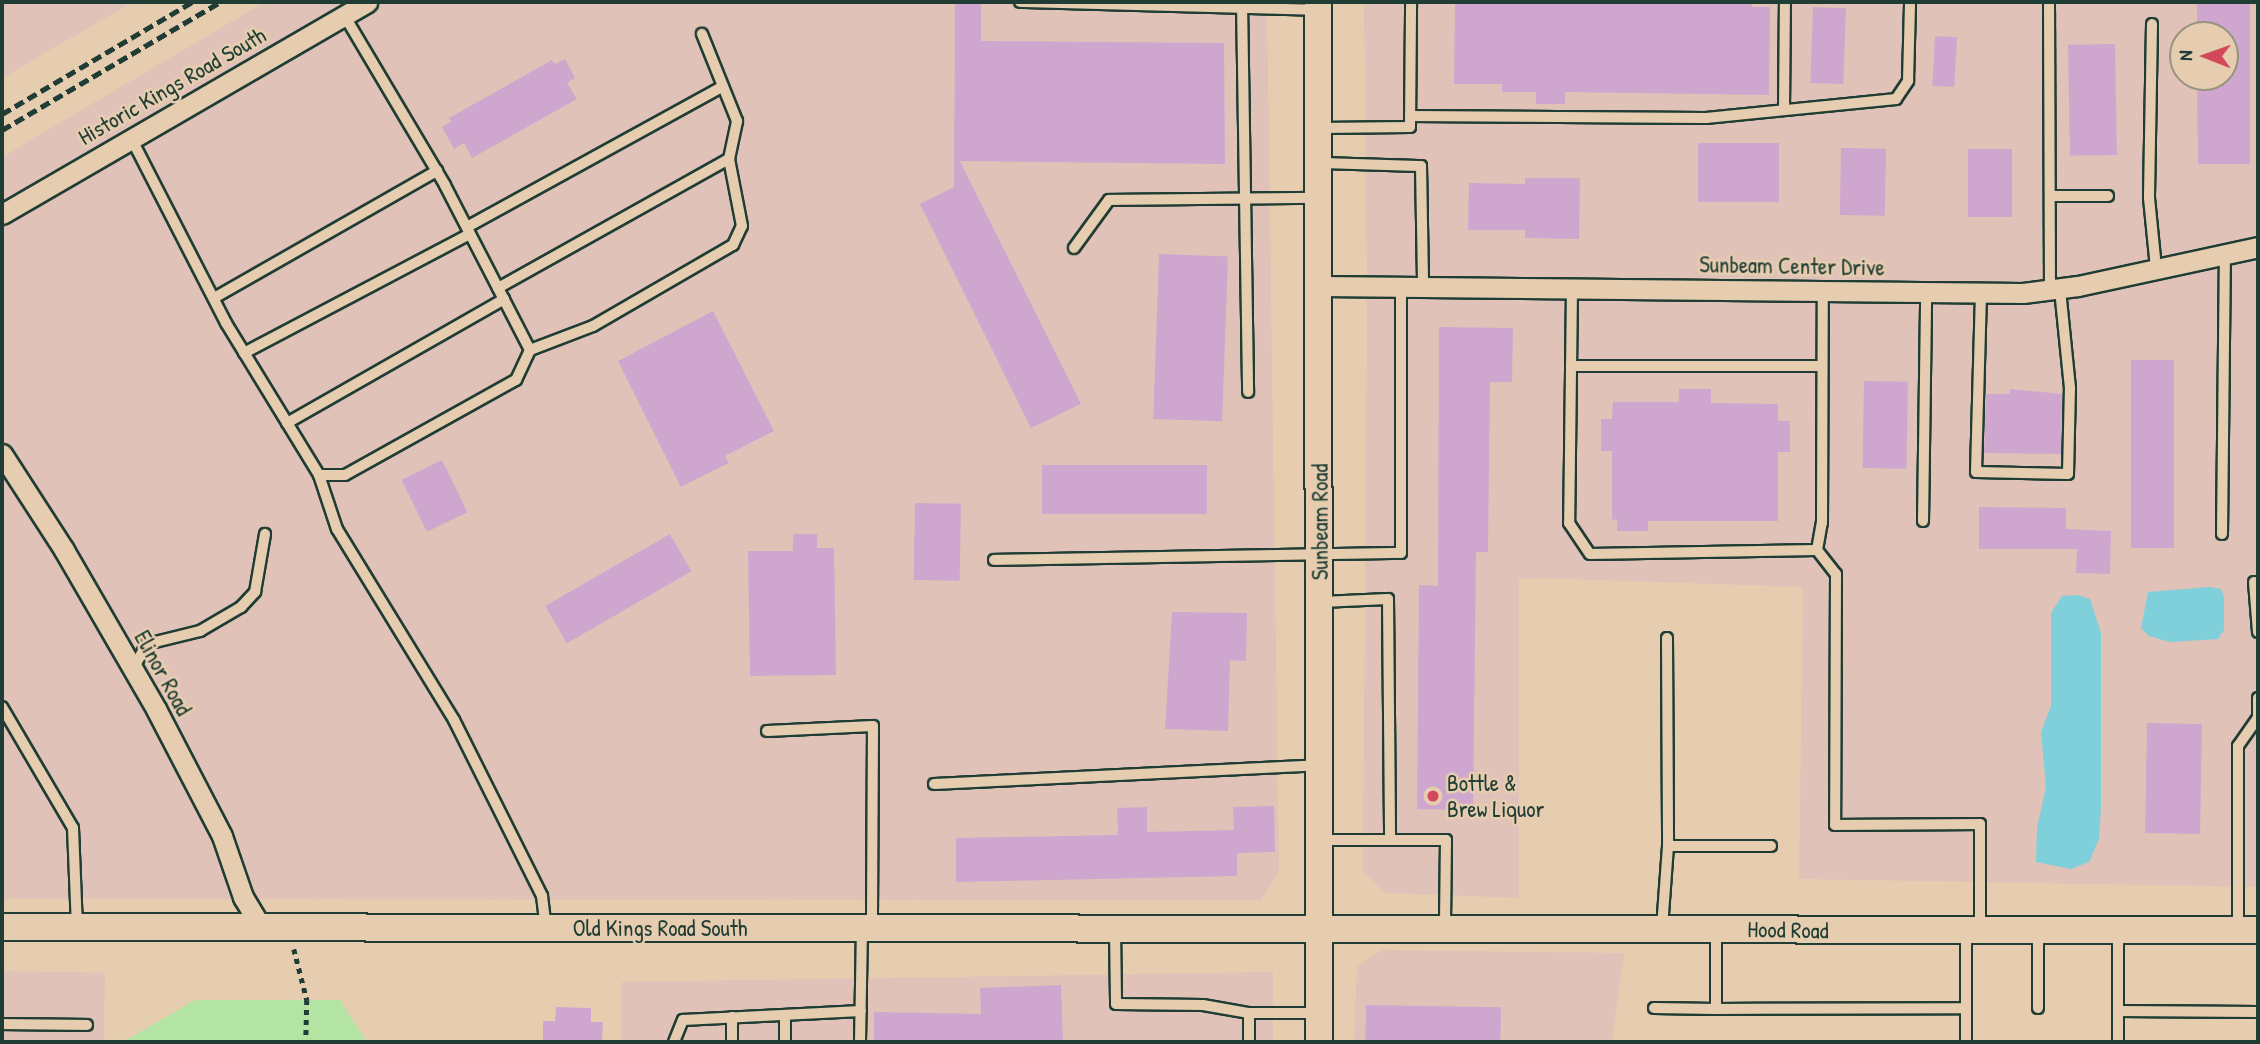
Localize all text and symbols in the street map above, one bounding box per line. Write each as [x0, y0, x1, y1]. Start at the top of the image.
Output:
street label: Historic Kings Road South [73, 21, 271, 151]
north arrow [2169, 21, 2239, 91]
text: N [2172, 50, 2198, 61]
street label: Sunbeam Center Drive [1699, 251, 1885, 281]
street label: Sunbeam Road [1306, 464, 1334, 580]
street label: Elinor Road [128, 626, 198, 720]
place label: Bottle & Brew Liquor [1447, 769, 1544, 823]
marker: Bottle & Brew Liquor [1425, 788, 1441, 804]
street label: Old Kings Road South [573, 914, 747, 942]
street label: Hood Road [1747, 915, 1829, 945]

